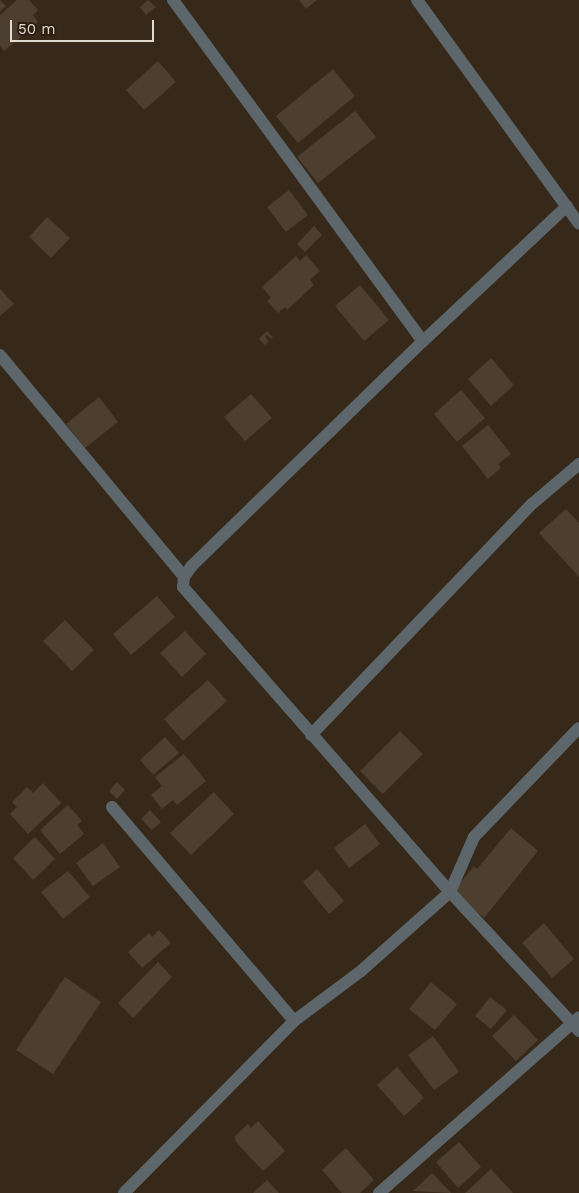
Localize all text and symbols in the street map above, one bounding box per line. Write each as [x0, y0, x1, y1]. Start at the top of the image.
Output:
scale bar [12, 10, 156, 42]
text: 50 m [18, 20, 55, 38]

